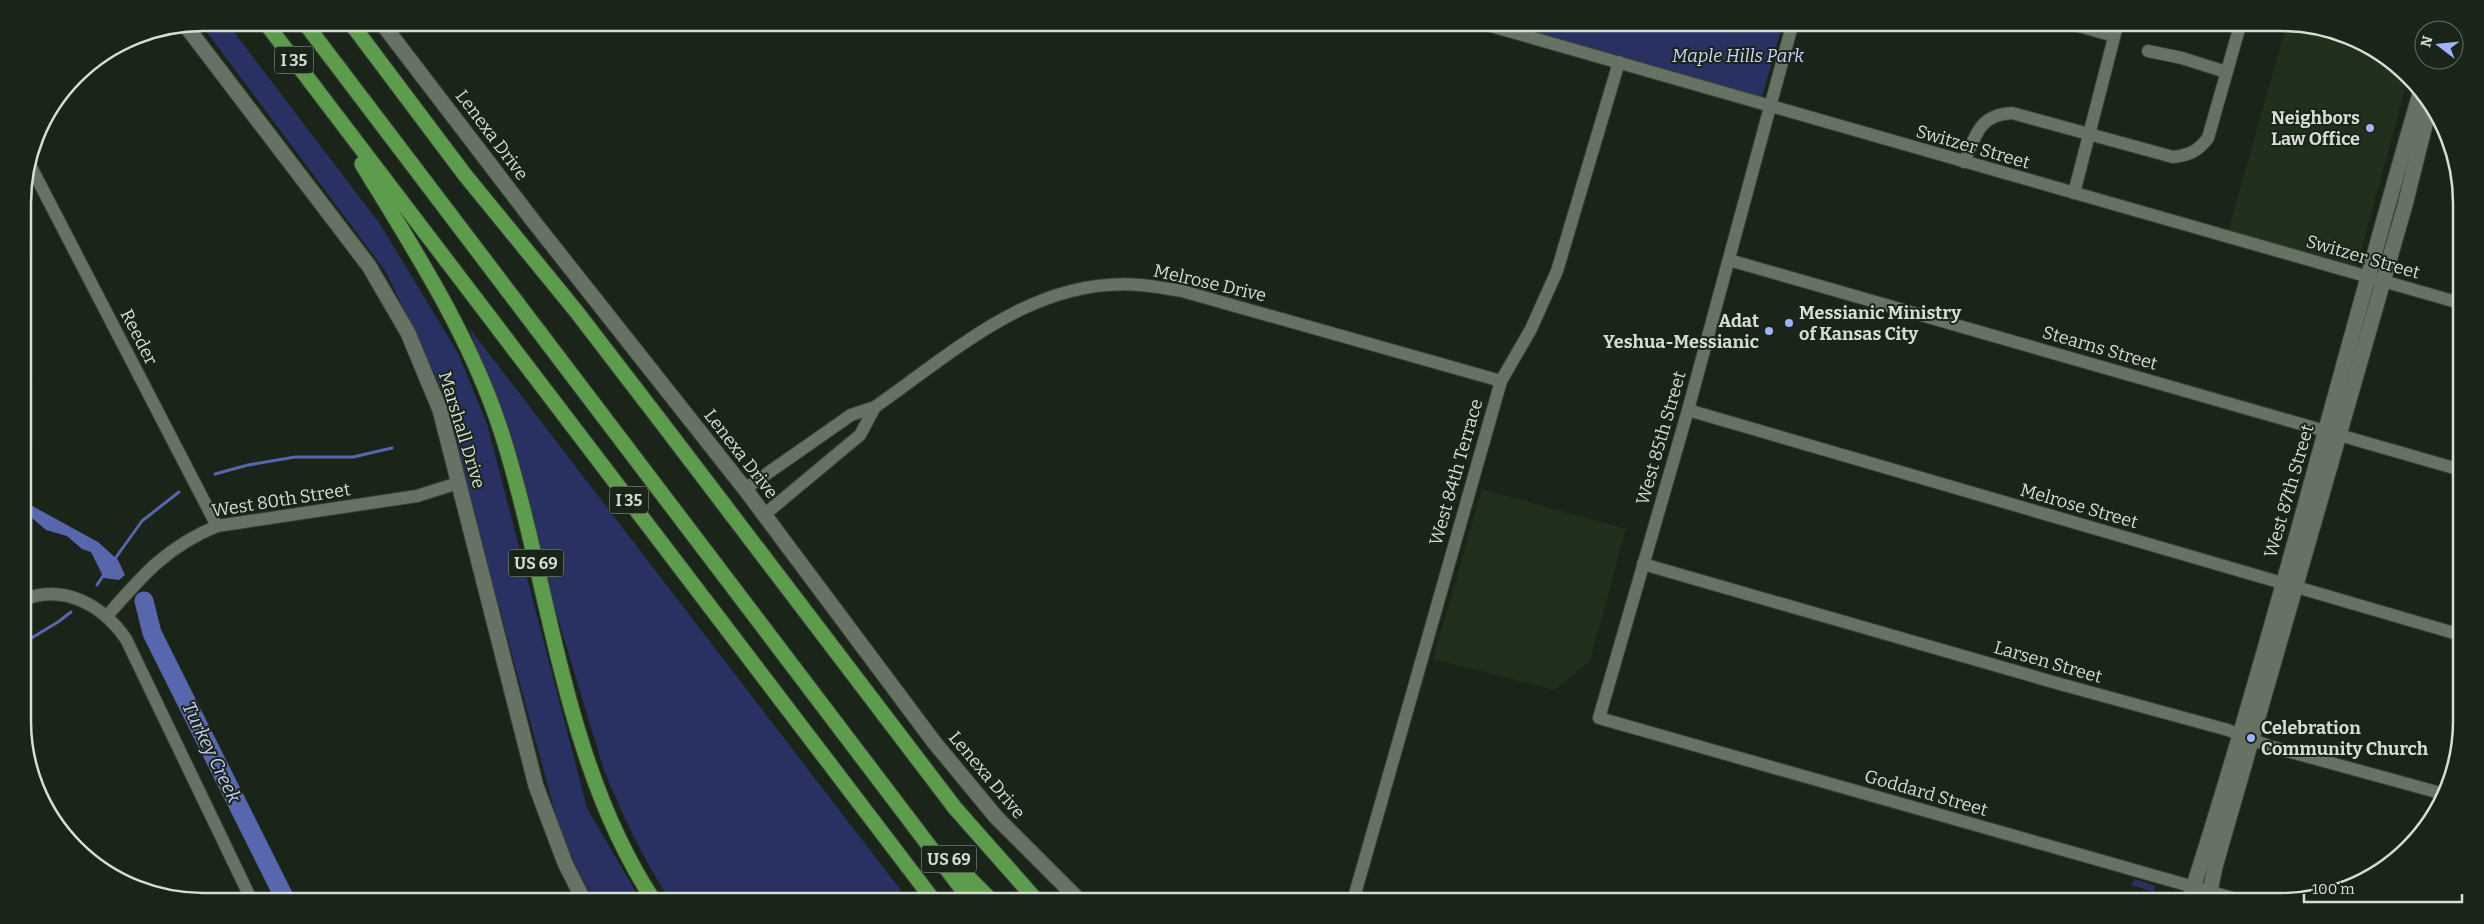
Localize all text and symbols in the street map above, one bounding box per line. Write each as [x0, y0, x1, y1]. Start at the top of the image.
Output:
north arrow [2414, 20, 2464, 70]
text: N [2417, 34, 2437, 49]
park label: Maple Hills Park [1672, 45, 1804, 67]
road number: I 35 [275, 46, 313, 74]
street label: Lenexa Drive [451, 85, 533, 185]
place label: Neighbors Law Office [2271, 107, 2360, 150]
street label: Switzer Street [1914, 120, 2033, 174]
marker: Neighbors Law Office [2364, 122, 2376, 134]
street label: Switzer Street [2304, 230, 2423, 284]
street label: Melrose Drive [1151, 259, 1269, 307]
place label: Messianic Ministry of Kansas City [1799, 302, 1962, 345]
street label: Reeder [116, 305, 162, 369]
place label: Adat Yeshua-Messianic [1603, 310, 1759, 353]
marker: Messianic Ministry of Kansas City [1783, 317, 1795, 329]
street label: Stearns Street [2040, 321, 2161, 375]
marker: Adat Yeshua-Messianic [1763, 325, 1775, 337]
street label: West 85th Street [1631, 368, 1691, 507]
street label: Marshall Drive [434, 369, 490, 491]
street label: West 84th Terrace [1425, 396, 1487, 548]
street label: Lenexa Drive [699, 405, 783, 503]
street label: West 87th Street [2259, 421, 2319, 560]
street label: West 80th Street [210, 478, 352, 522]
street label: Melrose Street [2018, 479, 2141, 533]
road number: I 35 [610, 486, 648, 514]
road number: US 69 [508, 550, 564, 576]
street label: Larsen Street [1991, 636, 2105, 688]
water label: Turkey Creek [177, 698, 246, 807]
place label: Celebration Community Church [2261, 717, 2429, 760]
street label: Lenexa Drive [944, 727, 1030, 823]
marker: Celebration Community Church [2245, 732, 2257, 744]
street label: Goddard Street [1862, 765, 1991, 821]
road number: US 69 [922, 846, 976, 872]
scale bar [2304, 872, 2462, 904]
text: 100 m [2312, 880, 2355, 898]

